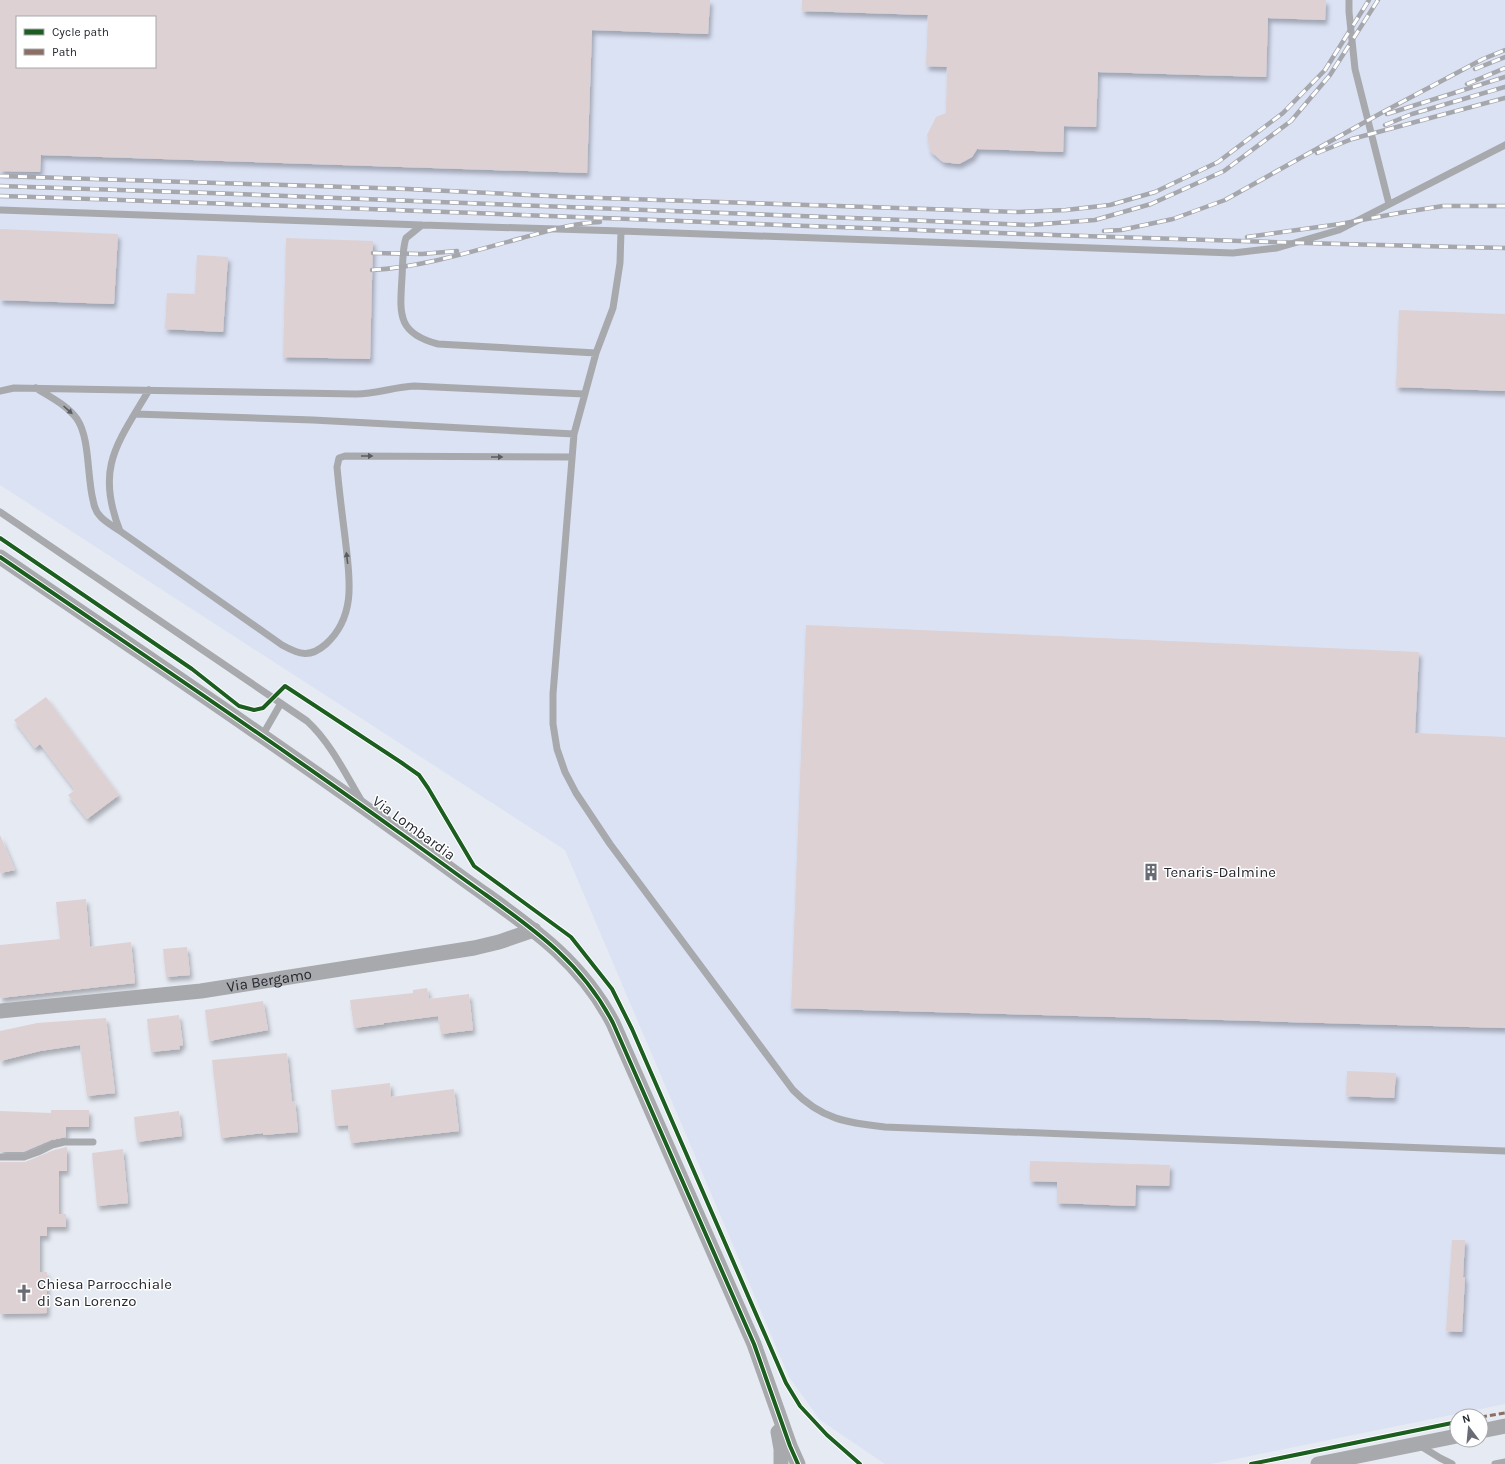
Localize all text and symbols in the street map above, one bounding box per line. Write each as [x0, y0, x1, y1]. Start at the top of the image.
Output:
legend [16, 16, 156, 68]
text: Cycle path [52, 25, 109, 39]
text: Path [52, 45, 77, 59]
one-way arrow [63, 405, 72, 414]
one-way arrow [361, 453, 374, 459]
one-way arrow [491, 454, 504, 460]
one-way arrow [344, 552, 350, 564]
street label: Via Lombardia [369, 792, 459, 864]
building icon: Tenaris-Dalmine [1141, 862, 1161, 882]
place label: Tenaris-Dalmine [1164, 863, 1276, 881]
street label: Via Bergamo [225, 965, 313, 996]
place label: Chiesa Parrocchiale di San Lorenzo [37, 1275, 172, 1310]
church icon: Chiesa Parrocchiale di San Lorenzo [14, 1283, 34, 1303]
north arrow [1449, 1408, 1489, 1448]
text: N [1461, 1412, 1472, 1426]

